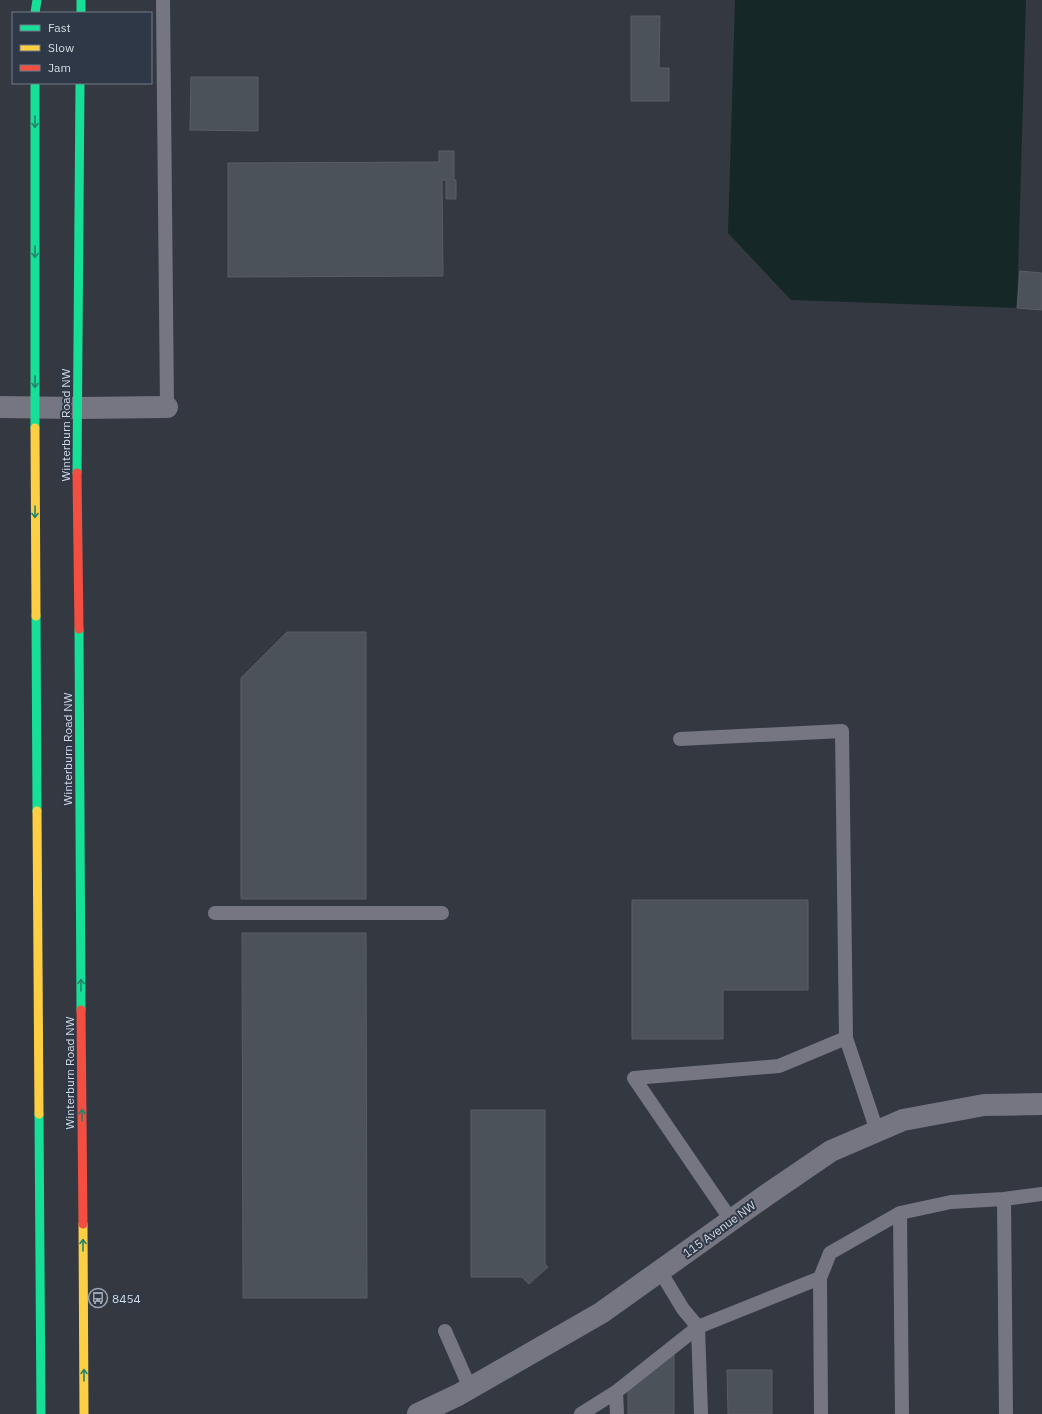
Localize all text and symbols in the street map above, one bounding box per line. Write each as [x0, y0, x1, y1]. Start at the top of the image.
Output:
legend [12, 12, 152, 84]
text: Fast [48, 20, 71, 35]
text: Slow [48, 40, 74, 55]
text: Jam [48, 60, 71, 75]
one-way arrow [31, 115, 39, 128]
one-way arrow [31, 245, 39, 258]
street label: Winterburn Road NW [58, 368, 73, 482]
one-way arrow [31, 375, 39, 388]
one-way arrow [31, 505, 39, 518]
street label: Winterburn Road NW [60, 692, 75, 806]
one-way arrow [77, 979, 85, 992]
street label: Winterburn Road NW [62, 1016, 77, 1130]
one-way arrow [78, 1109, 86, 1122]
street label: 115 Avenue NW [680, 1197, 759, 1260]
one-way arrow [79, 1239, 87, 1252]
bus stop icon: 8454 [87, 1287, 109, 1309]
place label: 8454 [112, 1291, 141, 1306]
one-way arrow [80, 1369, 88, 1382]

